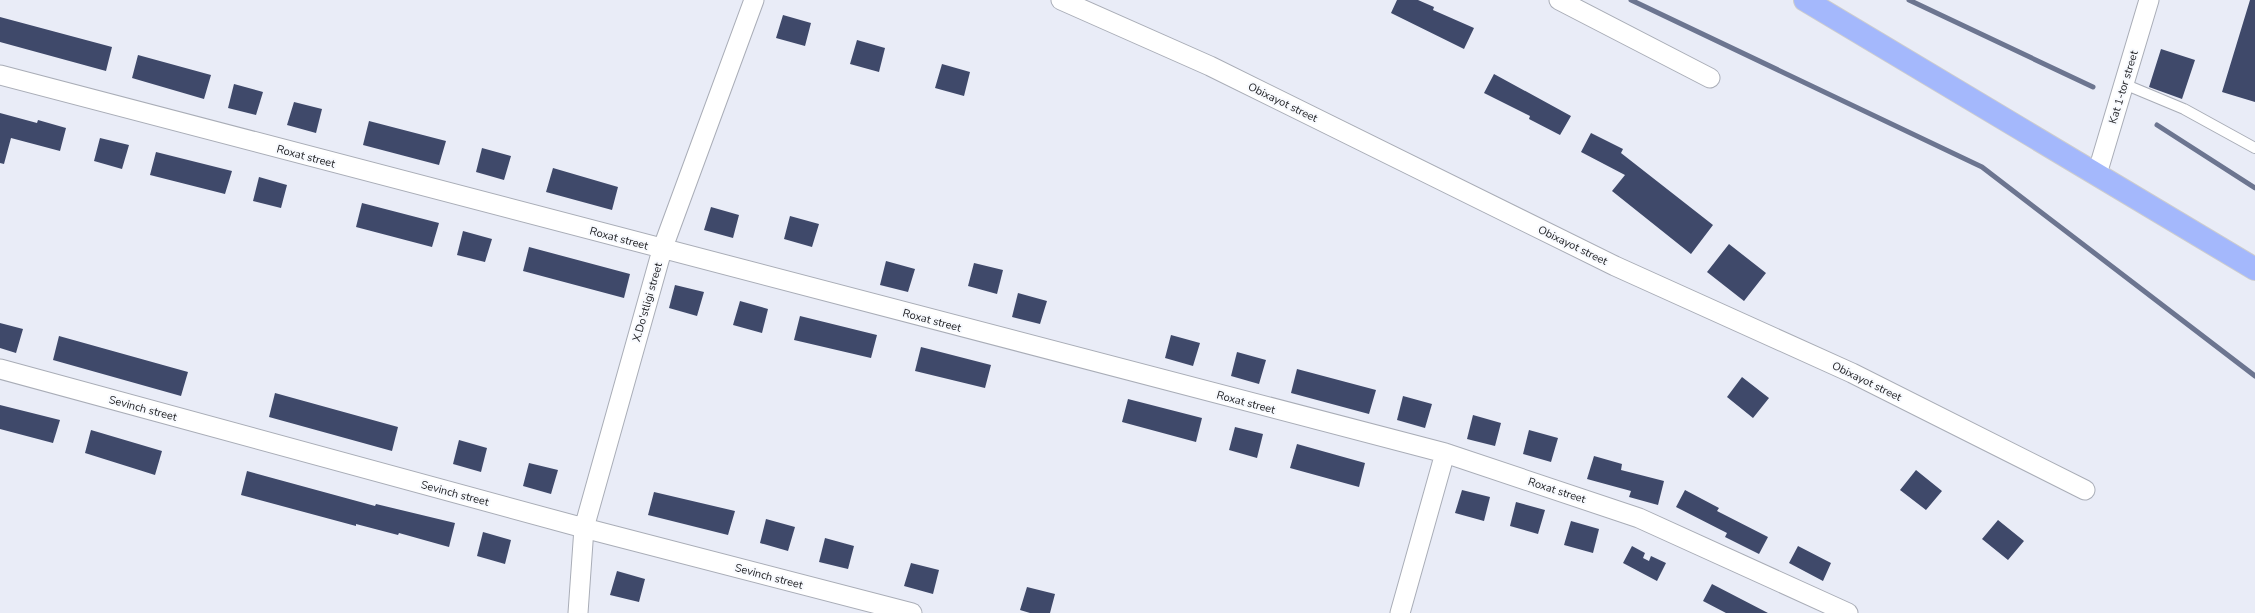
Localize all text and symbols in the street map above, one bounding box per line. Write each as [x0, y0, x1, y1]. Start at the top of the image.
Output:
street label: Kat 1-tor street [2105, 49, 2142, 126]
street label: Obixayot street [1245, 79, 1320, 126]
street label: Roxat street [275, 141, 337, 172]
street label: Obixayot street [1535, 222, 1610, 269]
street label: Roxat street [588, 223, 650, 254]
street label: X.Do'stligi street [629, 261, 666, 343]
street label: Roxat street [901, 305, 963, 336]
street label: Obixayot street [1829, 358, 1904, 405]
street label: Roxat street [1215, 387, 1277, 418]
street label: Sevinch street [107, 392, 179, 425]
street label: Roxat street [1526, 474, 1588, 507]
street label: Sevinch street [419, 477, 491, 510]
street label: Sevinch street [733, 560, 805, 593]

